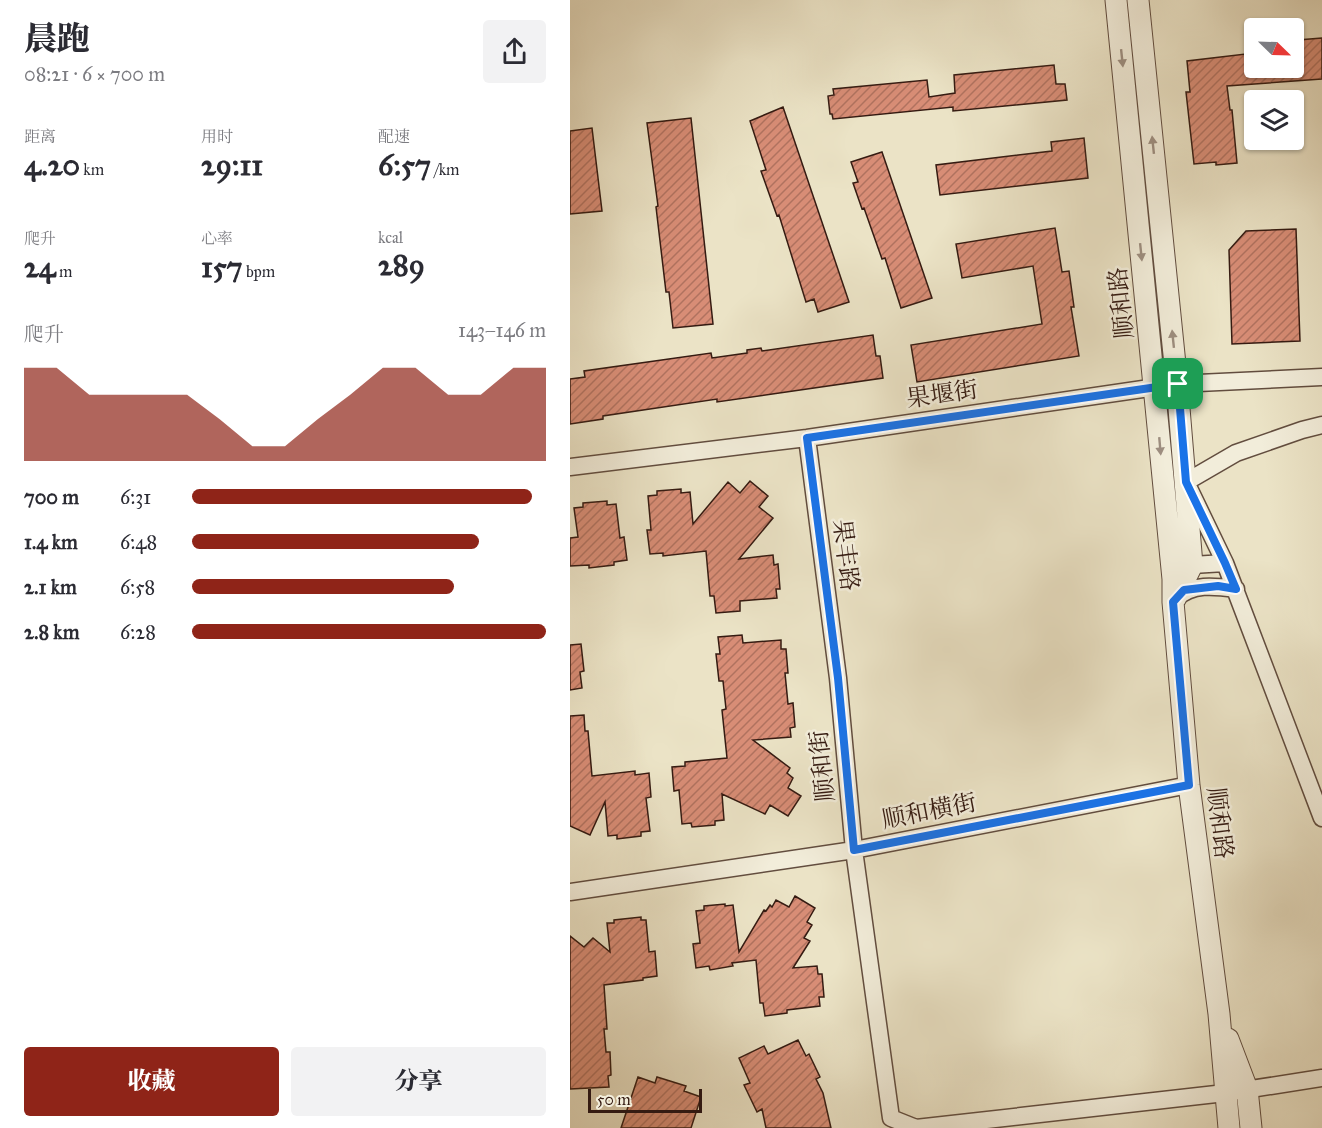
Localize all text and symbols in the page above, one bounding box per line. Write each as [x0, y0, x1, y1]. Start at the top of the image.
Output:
north arrow [1244, 18, 1304, 78]
map controls [1244, 18, 1304, 150]
text: 晨跑 [24, 19, 90, 59]
button: share [483, 20, 546, 83]
one-way arrow [1117, 49, 1127, 68]
text: 08:21 · 6 × 700 m [24, 62, 165, 86]
button: layers [1244, 90, 1304, 150]
text: 距离 [24, 127, 56, 146]
text: 用时 [201, 127, 233, 146]
text: 配速 [378, 127, 410, 146]
one-way arrow [1148, 136, 1158, 155]
text: 4.20 [24, 147, 80, 183]
text: 29:11 [201, 147, 263, 183]
text: 6:57 [378, 147, 431, 183]
text: km [80, 160, 104, 179]
text: /km [431, 160, 460, 179]
text: kcal [378, 228, 403, 247]
text: 爬升 [24, 229, 56, 248]
text: 心率 [201, 229, 233, 248]
one-way arrow [1136, 243, 1146, 262]
text: 289 [378, 247, 425, 283]
text: 24 [24, 249, 56, 285]
text: 157 [201, 249, 243, 285]
text: m [56, 262, 72, 281]
text: bpm [243, 262, 275, 281]
street label: 顺和路 [1102, 266, 1140, 340]
text: 143–146 m [458, 318, 546, 342]
text: 爬升 [24, 322, 64, 346]
one-way arrow [1168, 330, 1178, 349]
pin [1152, 358, 1203, 409]
icon: arrive [1161, 367, 1194, 400]
street label: 果堰街 [904, 374, 980, 414]
one-way arrow [1155, 437, 1165, 456]
text: 700 m [24, 485, 79, 509]
text: 6:31 [120, 485, 151, 509]
street label: 果丰路 [827, 517, 865, 593]
text: 1.4 km [24, 530, 78, 554]
text: 6:48 [120, 530, 157, 554]
text: 2.1 km [24, 575, 77, 599]
text: 6:58 [120, 575, 155, 599]
text: 2.8 km [24, 620, 79, 644]
text: 6:28 [120, 620, 156, 644]
street label: 顺和街 [803, 729, 841, 803]
street label: 顺和路 [1201, 785, 1239, 861]
street label: 顺和横街 [879, 787, 979, 835]
button: 收藏 [24, 1047, 279, 1116]
button: 分享 [291, 1047, 546, 1116]
scale bar [588, 1086, 702, 1114]
text: 50 m [597, 1090, 631, 1109]

